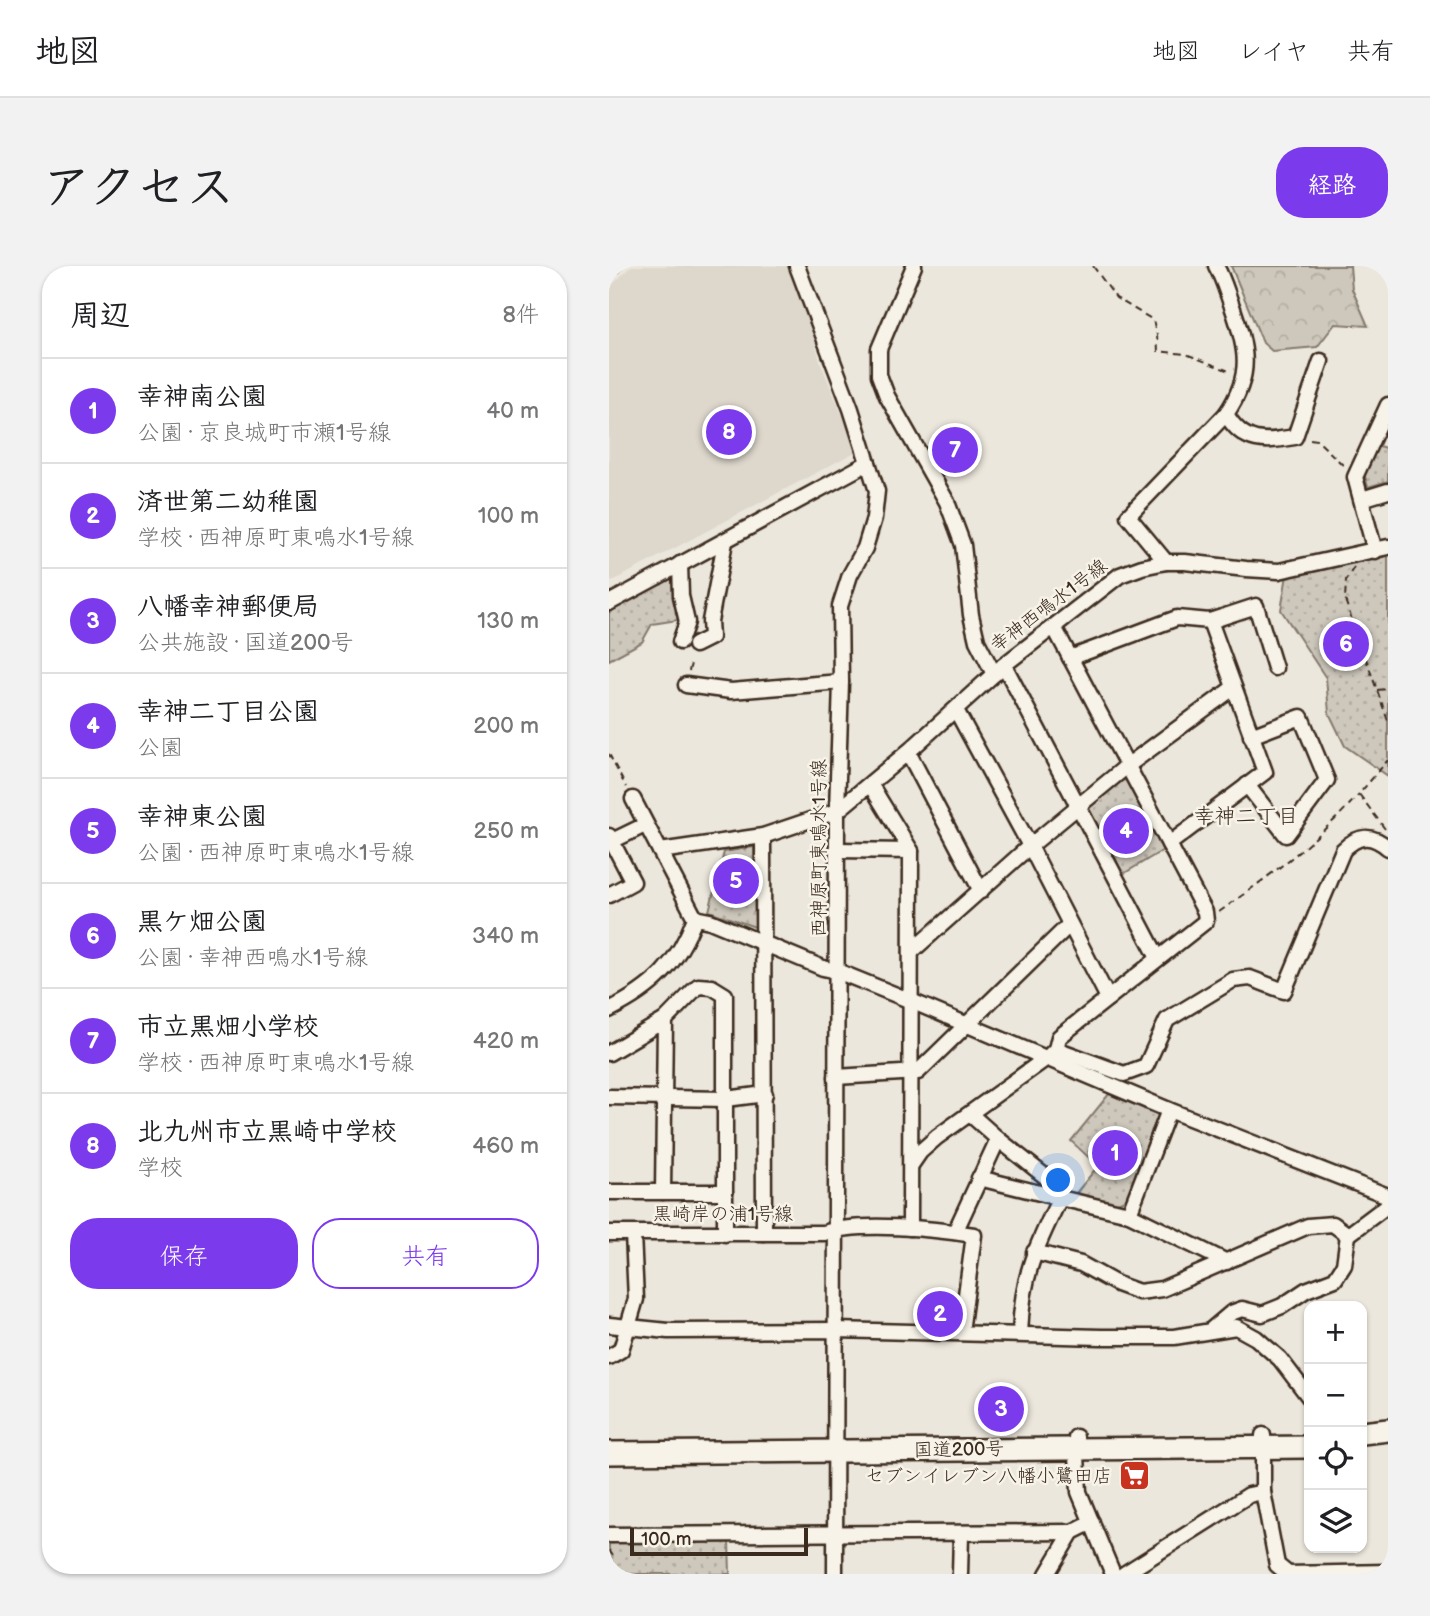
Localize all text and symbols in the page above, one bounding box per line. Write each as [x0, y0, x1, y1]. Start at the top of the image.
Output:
text: 地図 [35, 32, 101, 72]
text: 地図 [1152, 37, 1200, 66]
text: レイヤ [1238, 37, 1309, 66]
text: 共有 [1347, 37, 1395, 66]
button: 経路 [1276, 147, 1388, 218]
text: アクセス [42, 159, 235, 218]
text: 周辺 [70, 298, 130, 334]
text: 8件 [503, 301, 539, 329]
text: 幸神南公園 [137, 382, 267, 413]
text: 1 [88, 397, 98, 425]
text: 40 m [486, 397, 539, 425]
pin: 8 [706, 406, 752, 458]
text: 公園 · 京良城町市瀬1号線 [137, 419, 391, 447]
pin: 7 [932, 424, 978, 476]
text: 済世第二幼稚園 [137, 487, 319, 518]
text: 2 [86, 502, 100, 530]
text: 100 m [478, 502, 539, 530]
text: 学校 · 西神原町東鳴水1号線 [137, 524, 414, 552]
street label: 幸神西鳴水1号線 [986, 555, 1112, 657]
text: 八幡幸神郵便局 [137, 592, 319, 623]
text: 3 [86, 607, 100, 635]
text: 130 m [477, 607, 539, 635]
pin: 6 [1323, 618, 1369, 670]
text: 公共施設 · 国道200号 [137, 629, 354, 657]
text: 幸神二丁目公園 [137, 697, 319, 728]
text: 4 [86, 712, 100, 740]
text: 200 m [473, 712, 539, 740]
text: 公園 [137, 734, 183, 762]
street label: 西神原町東鳴水1号線 [808, 759, 831, 937]
text: 幸神東公園 [137, 802, 267, 833]
district label: 幸神二丁目 [1194, 804, 1299, 829]
pin: 4 [1103, 805, 1149, 857]
text: 5 [86, 817, 100, 845]
text: 250 m [473, 817, 539, 845]
text: 公園 · 西神原町東鳴水1号線 [137, 839, 414, 867]
pin: 5 [713, 855, 759, 907]
text: 黒ケ畑公園 [137, 907, 267, 938]
text: 6 [86, 922, 100, 950]
text: 340 m [472, 922, 539, 950]
text: 公園 · 幸神西鳴水1号線 [137, 944, 368, 972]
text: 市立黒畑小学校 [137, 1012, 319, 1043]
text: 7 [87, 1027, 99, 1055]
text: 420 m [473, 1027, 539, 1055]
text: 学校 · 西神原町東鳴水1号線 [137, 1049, 414, 1077]
text: 北九州市立黒崎中学校 [137, 1117, 397, 1148]
pin: 1 [1092, 1127, 1138, 1179]
text: 8 [86, 1132, 100, 1160]
text: 460 m [472, 1132, 539, 1160]
text: 学校 [137, 1154, 183, 1182]
your location [1041, 1163, 1075, 1197]
street label: 黒崎岸の浦1号線 [653, 1203, 793, 1226]
button: 保存 [70, 1218, 298, 1289]
button: 共有 [312, 1218, 539, 1289]
pin: 2 [917, 1288, 963, 1340]
map controls [1304, 1301, 1367, 1553]
button: + [1304, 1301, 1367, 1364]
button: − [1304, 1364, 1367, 1427]
pin: 3 [978, 1383, 1024, 1435]
button: locate [1304, 1427, 1367, 1490]
street label: 国道200号 [914, 1438, 1004, 1462]
supermarket icon: セブンイレブン八幡小鷺田店 [1118, 1459, 1152, 1493]
place label: セブンイレブン八幡小鷺田店 [865, 1465, 1112, 1488]
button: layers [1304, 1490, 1367, 1553]
scale bar [630, 1525, 809, 1557]
text: 100 m [641, 1528, 692, 1551]

